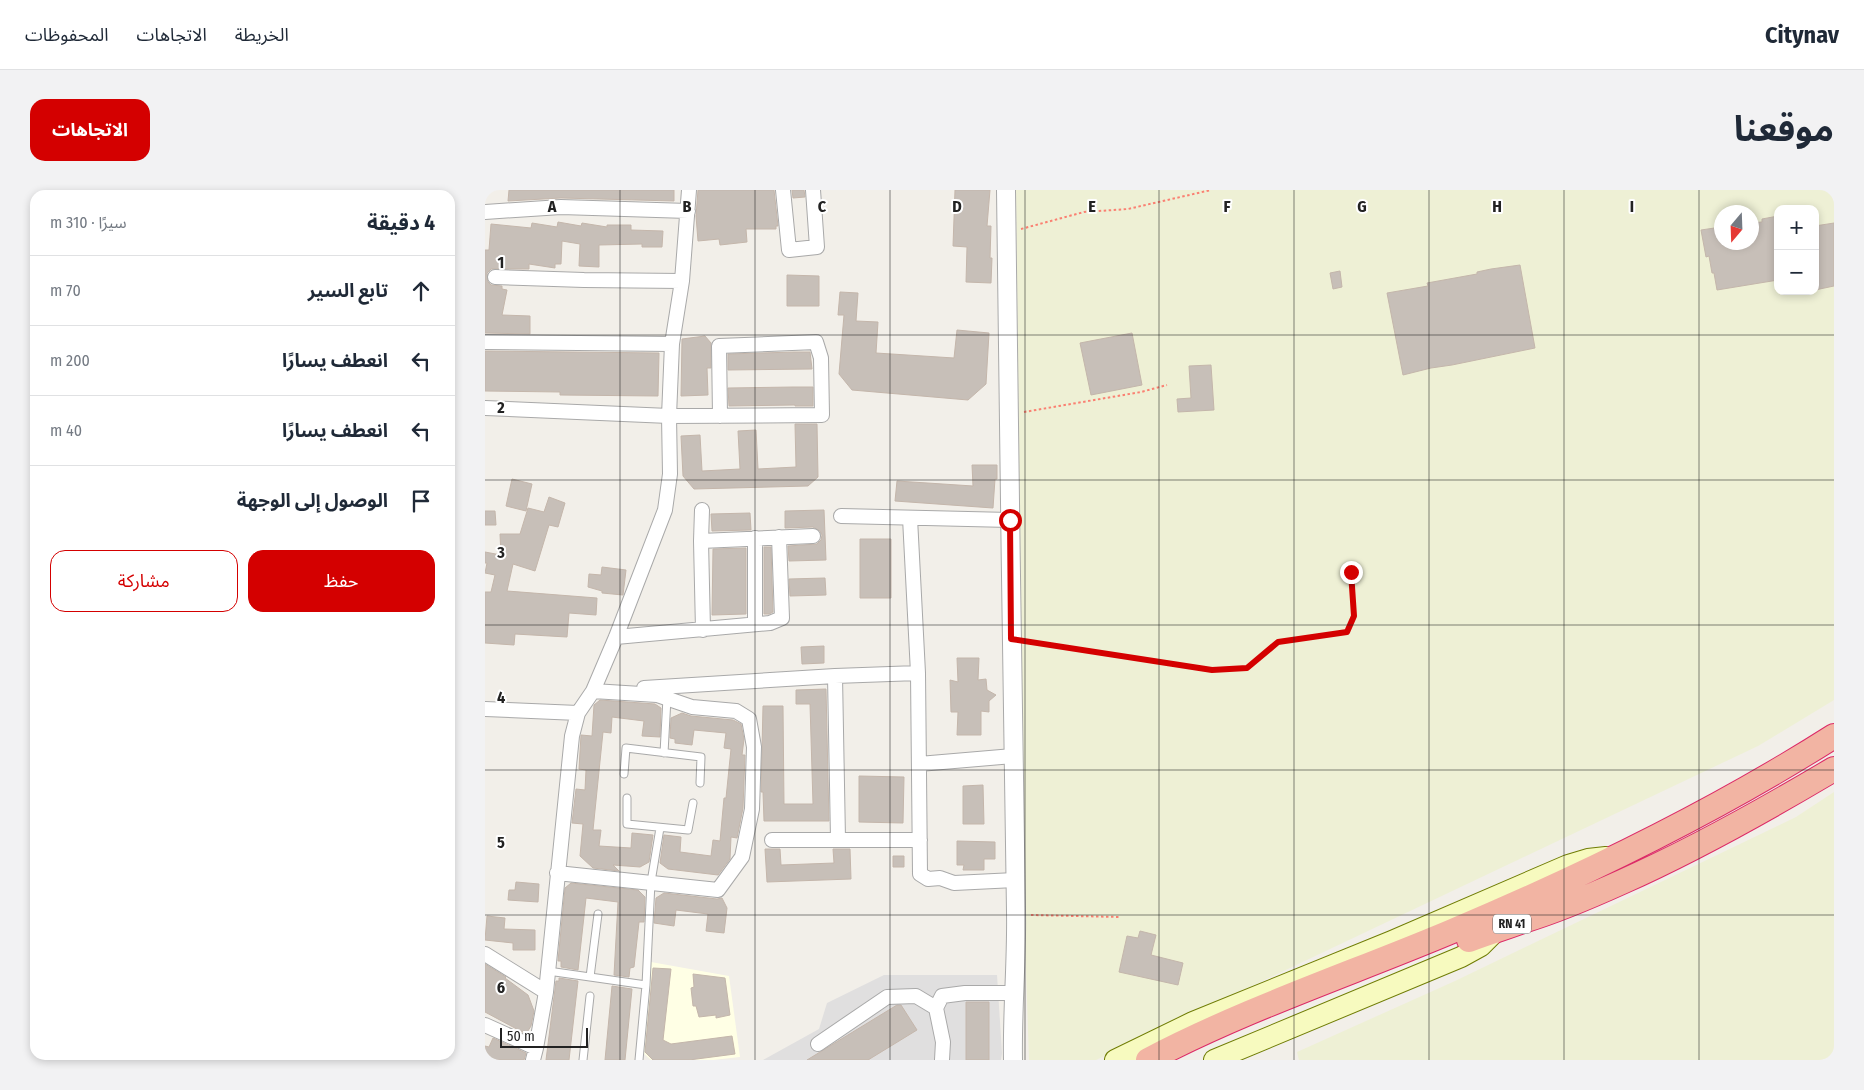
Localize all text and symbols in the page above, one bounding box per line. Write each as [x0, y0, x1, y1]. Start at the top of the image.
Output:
text: Citynav [1765, 21, 1839, 49]
text: المحفوظات [25, 24, 109, 46]
text: الاتجاهات [137, 24, 207, 46]
text: الخريطة [235, 24, 289, 46]
button: الاتجاهات [30, 99, 150, 161]
text: موقعنا [1734, 108, 1834, 150]
text: A [547, 197, 557, 216]
text: B [683, 197, 692, 216]
text: C [818, 197, 827, 216]
text: D [952, 197, 962, 216]
text: E [1088, 197, 1096, 216]
text: F [1223, 197, 1231, 216]
text: G [1357, 197, 1367, 216]
text: H [1492, 197, 1502, 216]
text: I [1630, 197, 1634, 216]
north arrow [1714, 205, 1759, 250]
map controls [1774, 205, 1819, 295]
button: + [1774, 205, 1819, 250]
text: 4 دقيقة [367, 210, 435, 236]
text: سيرًا · 310 m [50, 213, 127, 232]
button: − [1774, 250, 1819, 295]
text: 1 [498, 253, 504, 272]
icon: ahead [407, 277, 435, 305]
text: تابع السير [308, 279, 388, 302]
text: 70 m [50, 281, 81, 300]
icon: left [407, 347, 435, 375]
text: انعطف يسارًا [282, 349, 388, 372]
text: 200 m [50, 351, 90, 370]
text: 2 [496, 398, 505, 417]
icon: left [407, 417, 435, 445]
text: انعطف يسارًا [282, 419, 388, 442]
text: 40 m [50, 421, 82, 440]
icon: arrive [407, 487, 435, 515]
text: الوصول إلى الوجهة [237, 489, 388, 512]
route start [999, 509, 1022, 532]
text: 3 [496, 543, 505, 562]
button: مشاركة [50, 550, 238, 612]
button: حفظ [248, 550, 435, 612]
route end [1340, 561, 1363, 584]
text: 4 [497, 688, 505, 707]
text: 5 [497, 833, 505, 852]
road number: RN 41 [1493, 914, 1531, 934]
text: 6 [497, 978, 505, 997]
scale bar [500, 1025, 587, 1048]
text: 50 m [507, 1028, 535, 1045]

